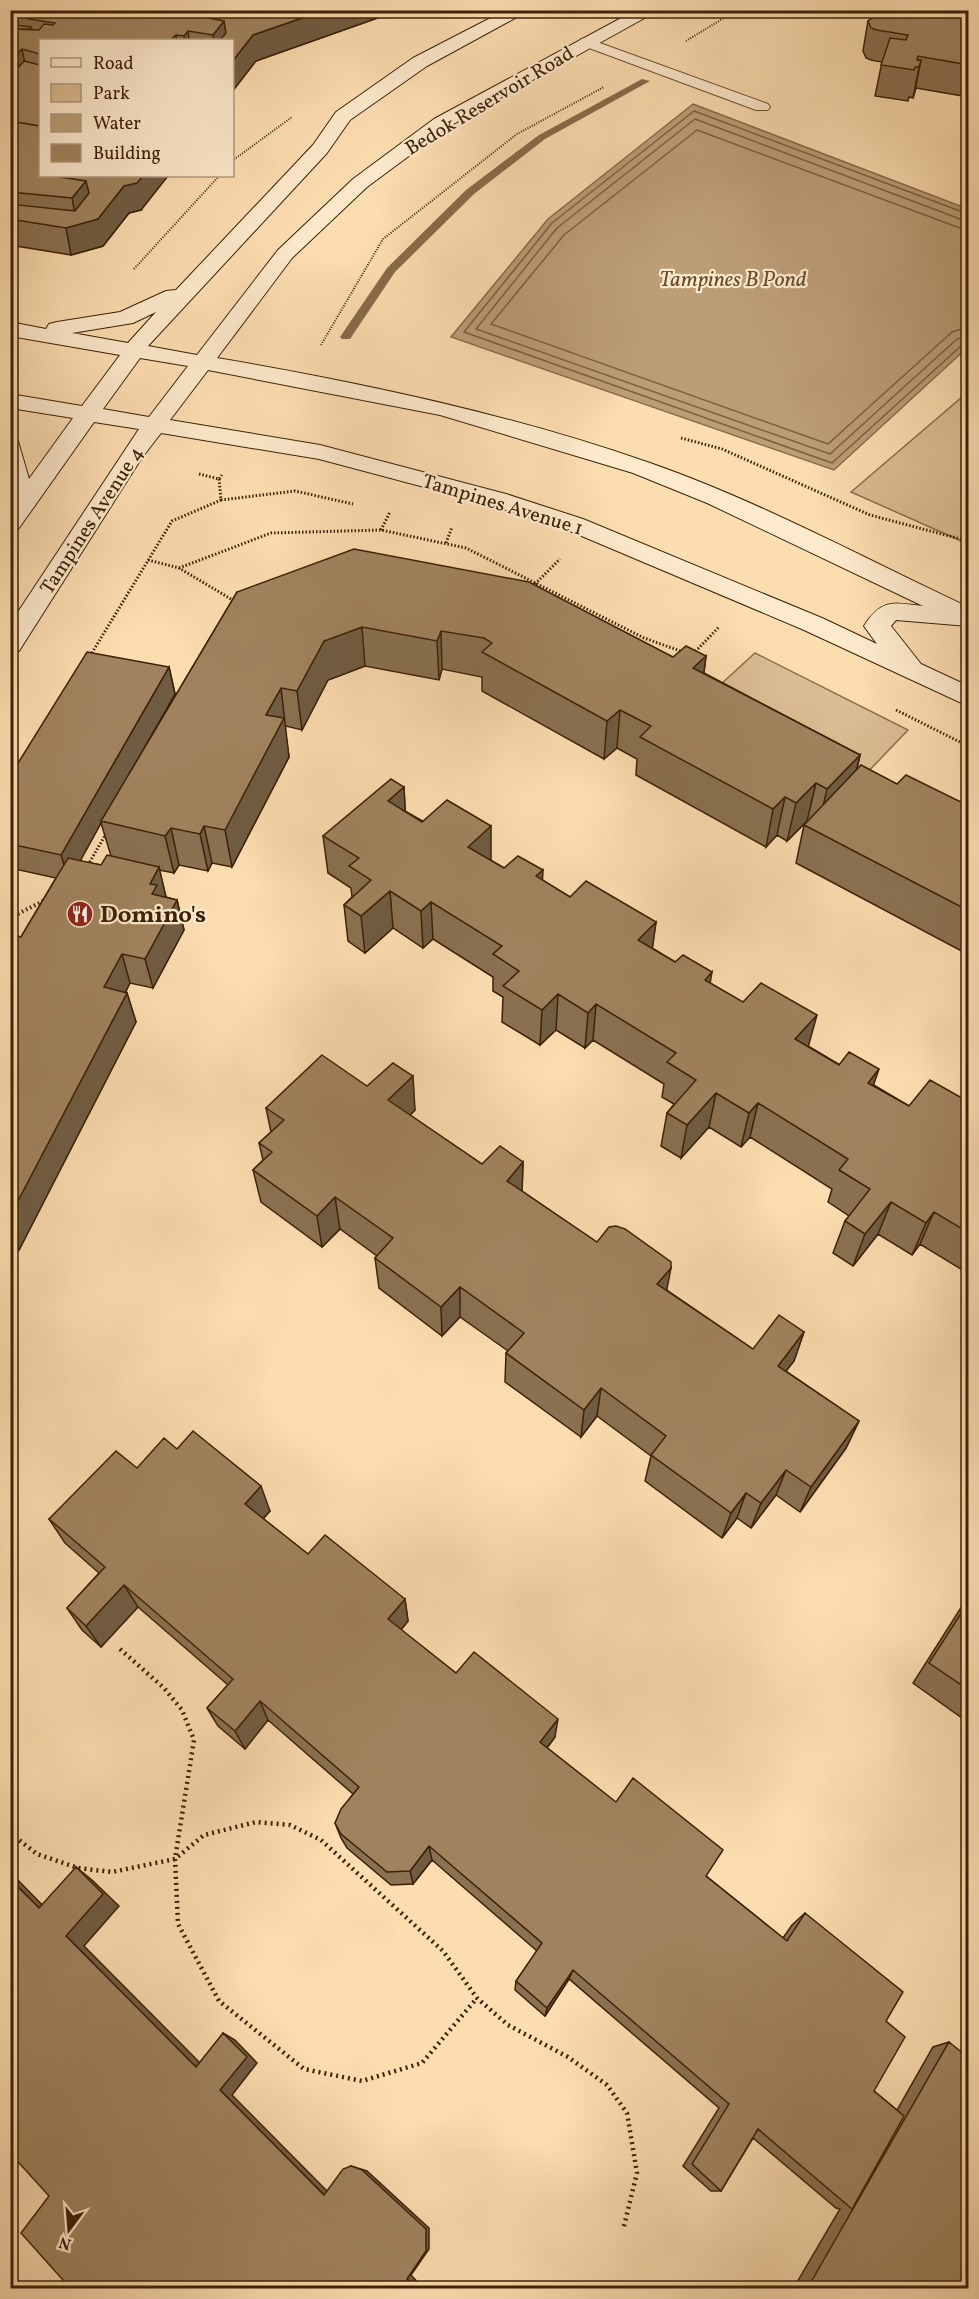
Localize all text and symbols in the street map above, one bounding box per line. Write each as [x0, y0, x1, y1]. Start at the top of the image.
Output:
legend [39, 39, 234, 177]
street label: Bedok Reservoir Road [400, 40, 580, 163]
text: Road [93, 52, 134, 77]
text: Park [93, 82, 130, 107]
text: Water [93, 112, 141, 137]
text: Building [93, 142, 161, 167]
water label: Tampines B Pond [659, 265, 807, 296]
street label: Tampines Avenue 4 [34, 442, 151, 600]
street label: Tampines Avenue 1 [419, 468, 586, 544]
restaurant icon: Domino's [65, 899, 95, 929]
place label: Domino's [100, 899, 206, 933]
north arrow [39, 2200, 99, 2260]
text: N [56, 2230, 74, 2255]

